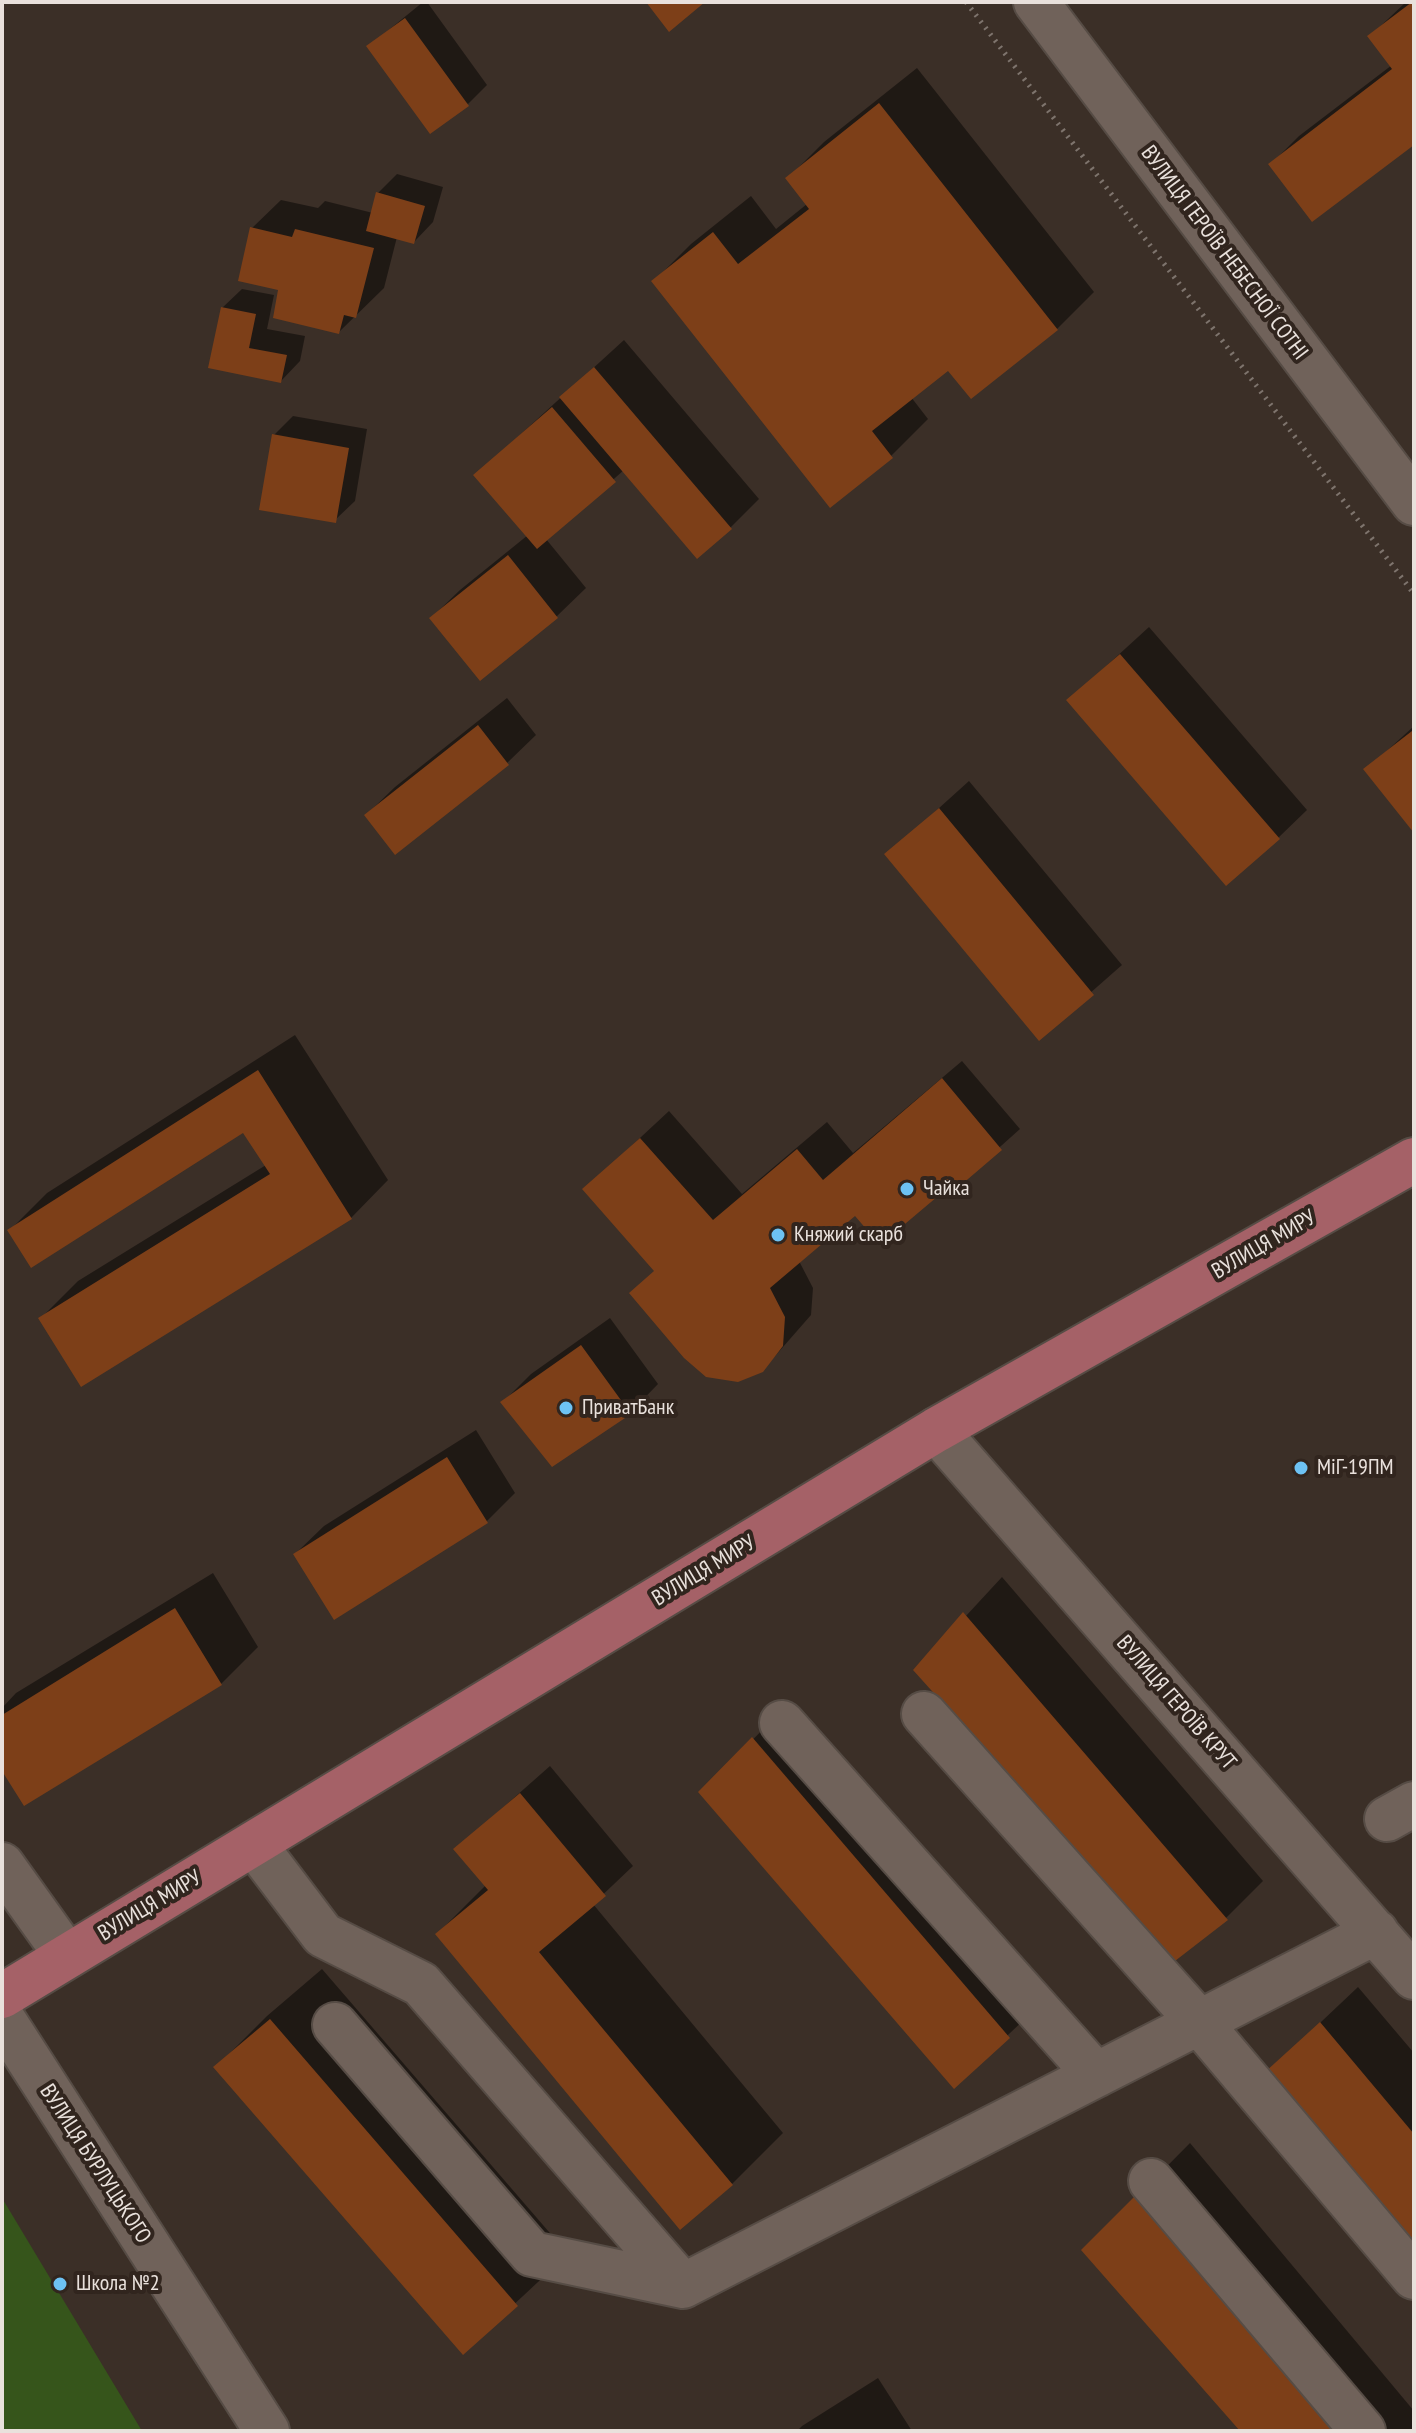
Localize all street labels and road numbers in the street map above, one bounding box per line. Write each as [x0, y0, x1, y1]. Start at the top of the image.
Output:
street label: ВУЛИЦЯ ГЕРОЇВ НЕБЕСНОЇ СОТНІ [1135, 141, 1313, 365]
street label: ВУЛИЦЯ МИРУ [1207, 1205, 1321, 1285]
street label: ВУЛИЦЯ МИРУ [648, 1530, 760, 1612]
street label: ВУЛИЦЯ ГЕРОЇВ КРУТ [1111, 1631, 1241, 1775]
street label: ВУЛИЦЯ МИРУ [94, 1865, 206, 1947]
street label: ВУЛИЦЯ БУРЛУЦЬКОГО [34, 2080, 156, 2248]

